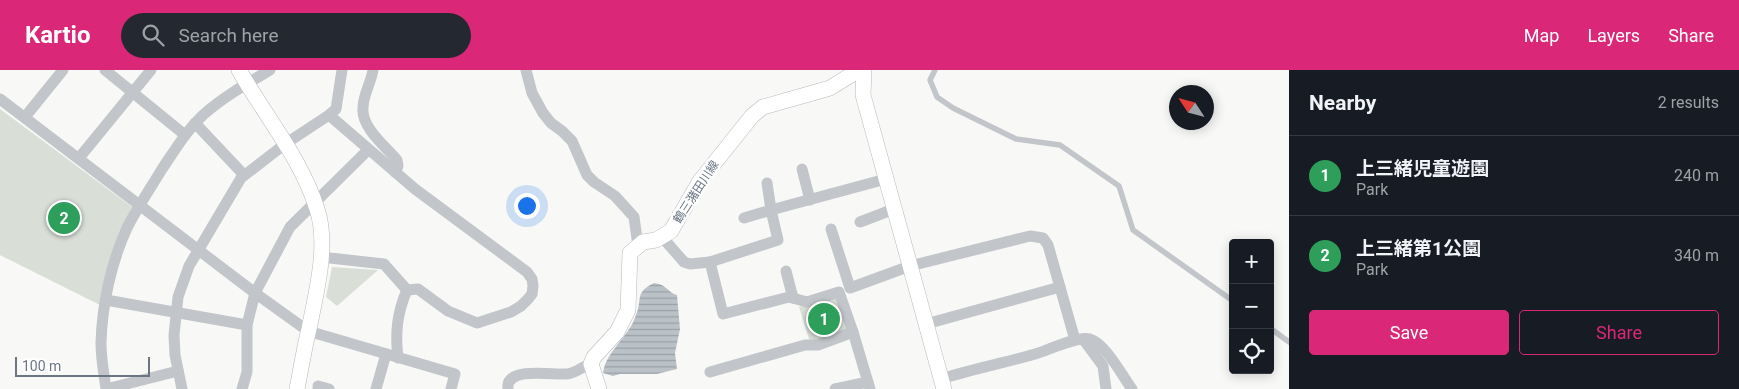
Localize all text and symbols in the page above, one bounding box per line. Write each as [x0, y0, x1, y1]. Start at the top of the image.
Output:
search box [121, 13, 471, 58]
text: Kartio [25, 21, 91, 49]
icon: search [139, 21, 167, 49]
text: Search here [179, 24, 278, 47]
text: Map [1524, 25, 1559, 46]
text: Layers [1587, 25, 1640, 46]
text: Share [1668, 25, 1714, 46]
north arrow [1169, 85, 1214, 130]
text: Nearby [1309, 91, 1376, 115]
text: 2 results [1658, 93, 1719, 112]
text: 上三緒児童遊園 [1356, 157, 1489, 180]
street label: 鶴三潴田川線 [671, 158, 721, 226]
text: 1 [1320, 166, 1330, 185]
text: 240 m [1674, 166, 1719, 185]
text: Park [1356, 180, 1388, 199]
your location [514, 193, 540, 219]
pin: 2 [48, 199, 80, 237]
text: 上三緒第1公園 [1356, 237, 1481, 260]
map controls [1229, 239, 1274, 374]
button: + [1229, 239, 1274, 284]
text: 2 [1320, 246, 1330, 265]
text: 340 m [1674, 246, 1719, 265]
text: Park [1356, 260, 1388, 279]
button: − [1229, 284, 1274, 329]
pin: 1 [808, 300, 840, 338]
button: Save [1309, 310, 1509, 355]
button: Share [1519, 310, 1719, 355]
button: locate [1229, 329, 1274, 374]
scale bar [15, 354, 150, 377]
text: 100 m [22, 358, 61, 374]

